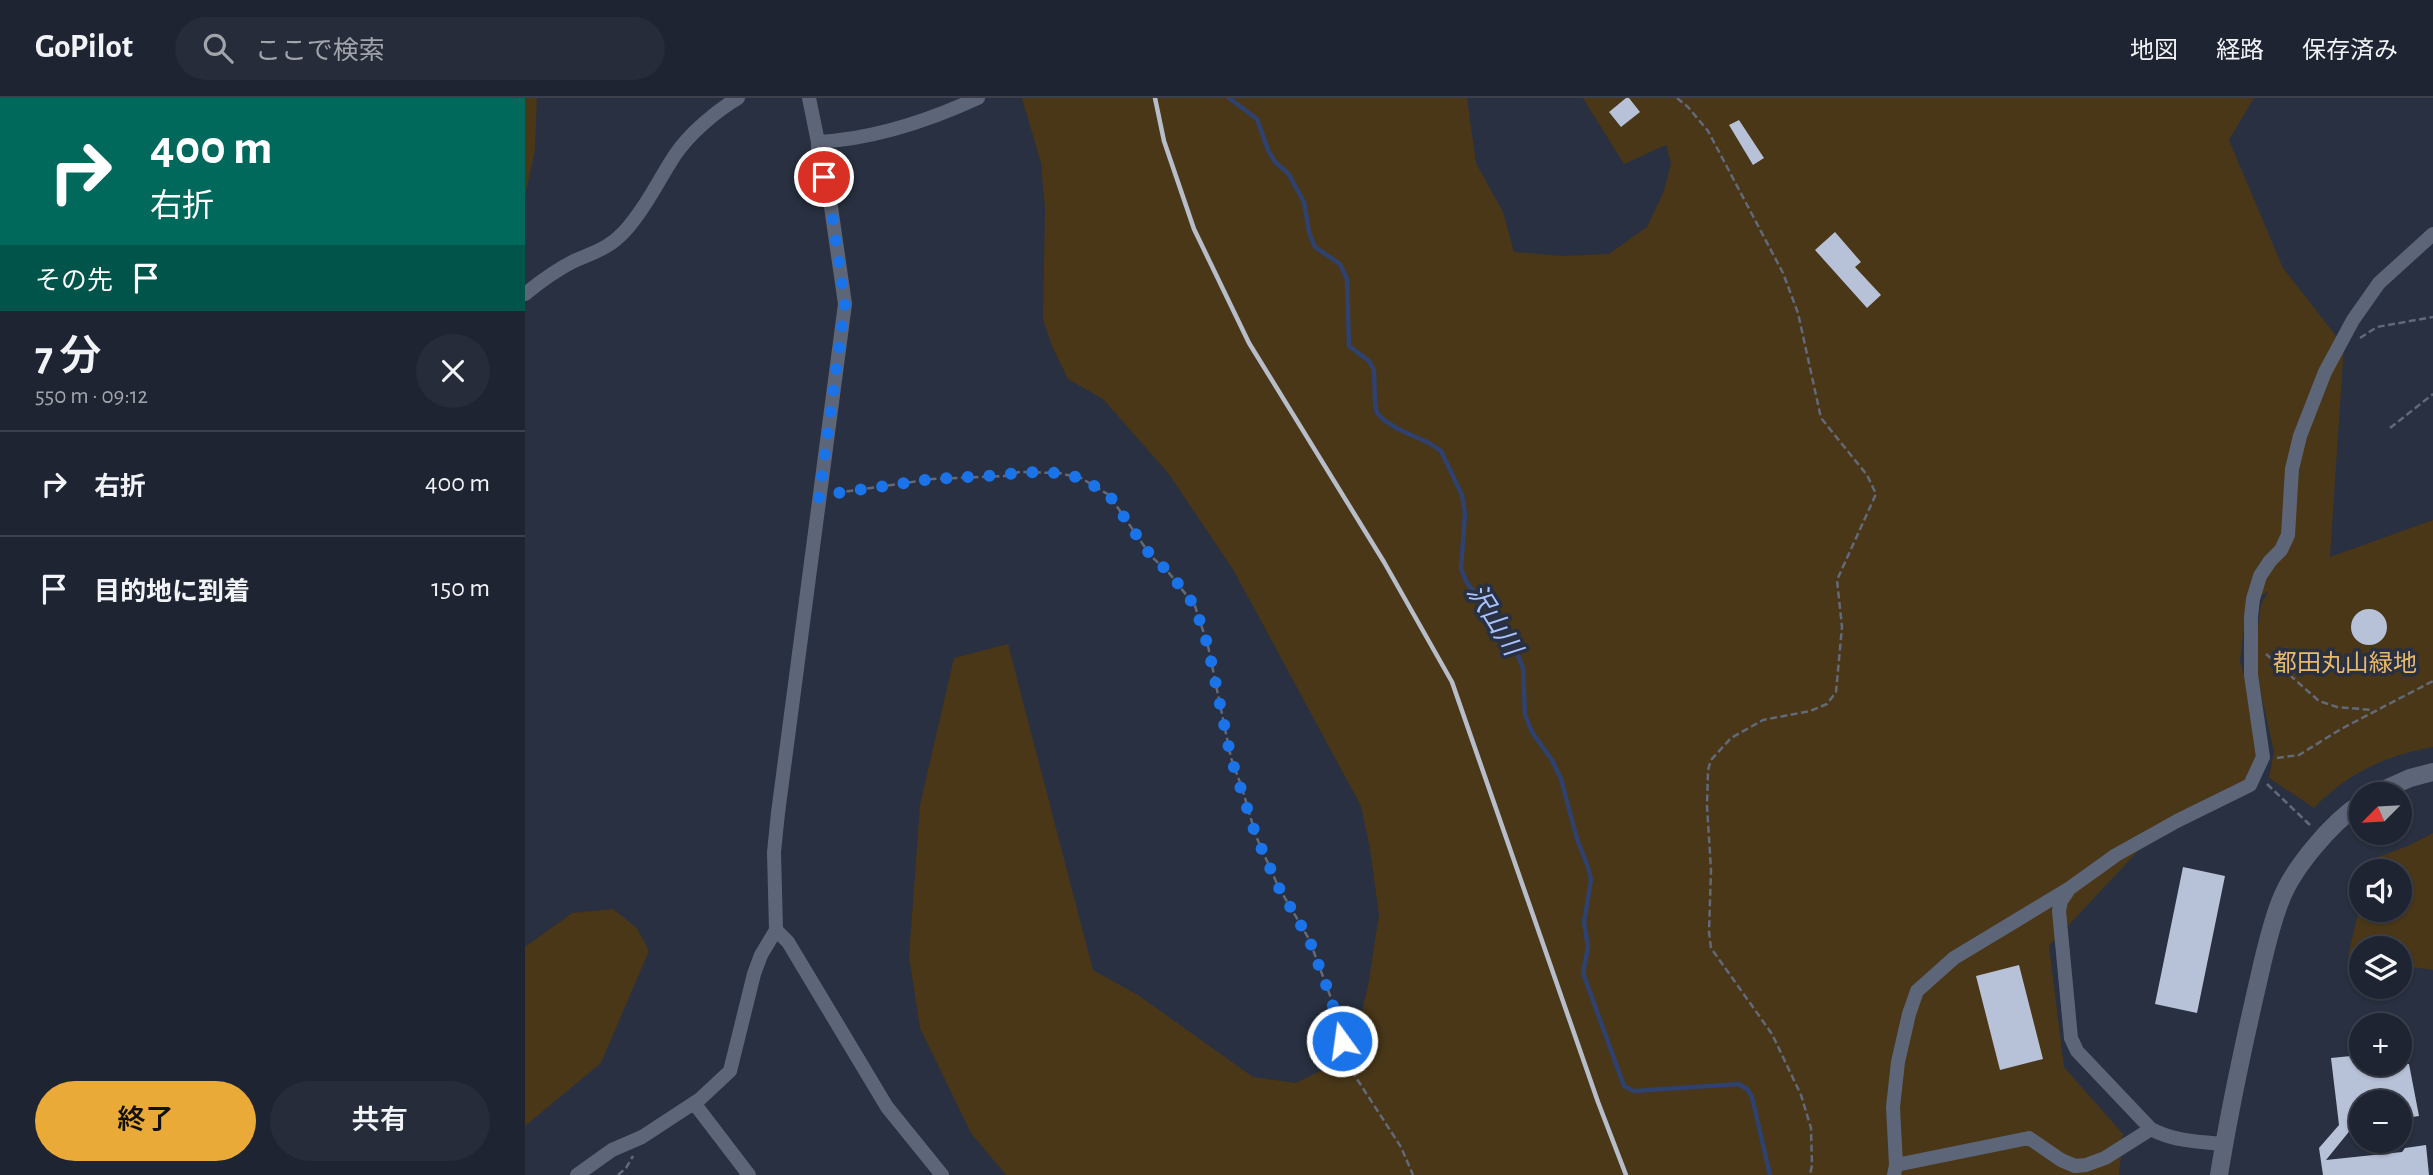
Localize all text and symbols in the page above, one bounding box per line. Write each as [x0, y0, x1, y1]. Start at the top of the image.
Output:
search box [175, 17, 665, 80]
icon: search [199, 29, 237, 67]
text: GoPilot [35, 31, 133, 64]
text: ここで検索 [255, 38, 385, 64]
text: 地図 [2130, 39, 2178, 63]
text: 経路 [2216, 39, 2264, 63]
text: 保存済み [2302, 39, 2398, 63]
text: 400 m [150, 124, 273, 173]
icon: right [35, 126, 126, 217]
pin [794, 147, 854, 207]
icon: arrive [805, 158, 843, 196]
text: 右折 [150, 190, 214, 222]
icon: arrive [127, 259, 165, 297]
text: その先 [35, 268, 113, 294]
button: close [416, 334, 490, 408]
text: 7 分 [35, 336, 102, 378]
text: 550 m · 09:12 [35, 385, 148, 408]
icon: right [35, 465, 73, 503]
text: 400 m [425, 470, 490, 496]
text: 右折 [94, 474, 146, 500]
icon: arrive [35, 570, 73, 608]
text: 150 m [431, 575, 490, 601]
text: 目的地に到着 [94, 579, 250, 605]
water label: 沢山川 [1462, 580, 1528, 663]
park label: 都田丸山緑地 [2273, 650, 2417, 676]
north arrow [2349, 782, 2411, 845]
map controls [2349, 782, 2412, 1153]
button: sound [2349, 859, 2412, 922]
button: layers [2349, 936, 2412, 999]
position arrow [1305, 1004, 1379, 1078]
button: + [2349, 1013, 2412, 1076]
button: 終了 [35, 1081, 256, 1161]
button: 共有 [270, 1081, 490, 1161]
button: − [2349, 1090, 2412, 1153]

